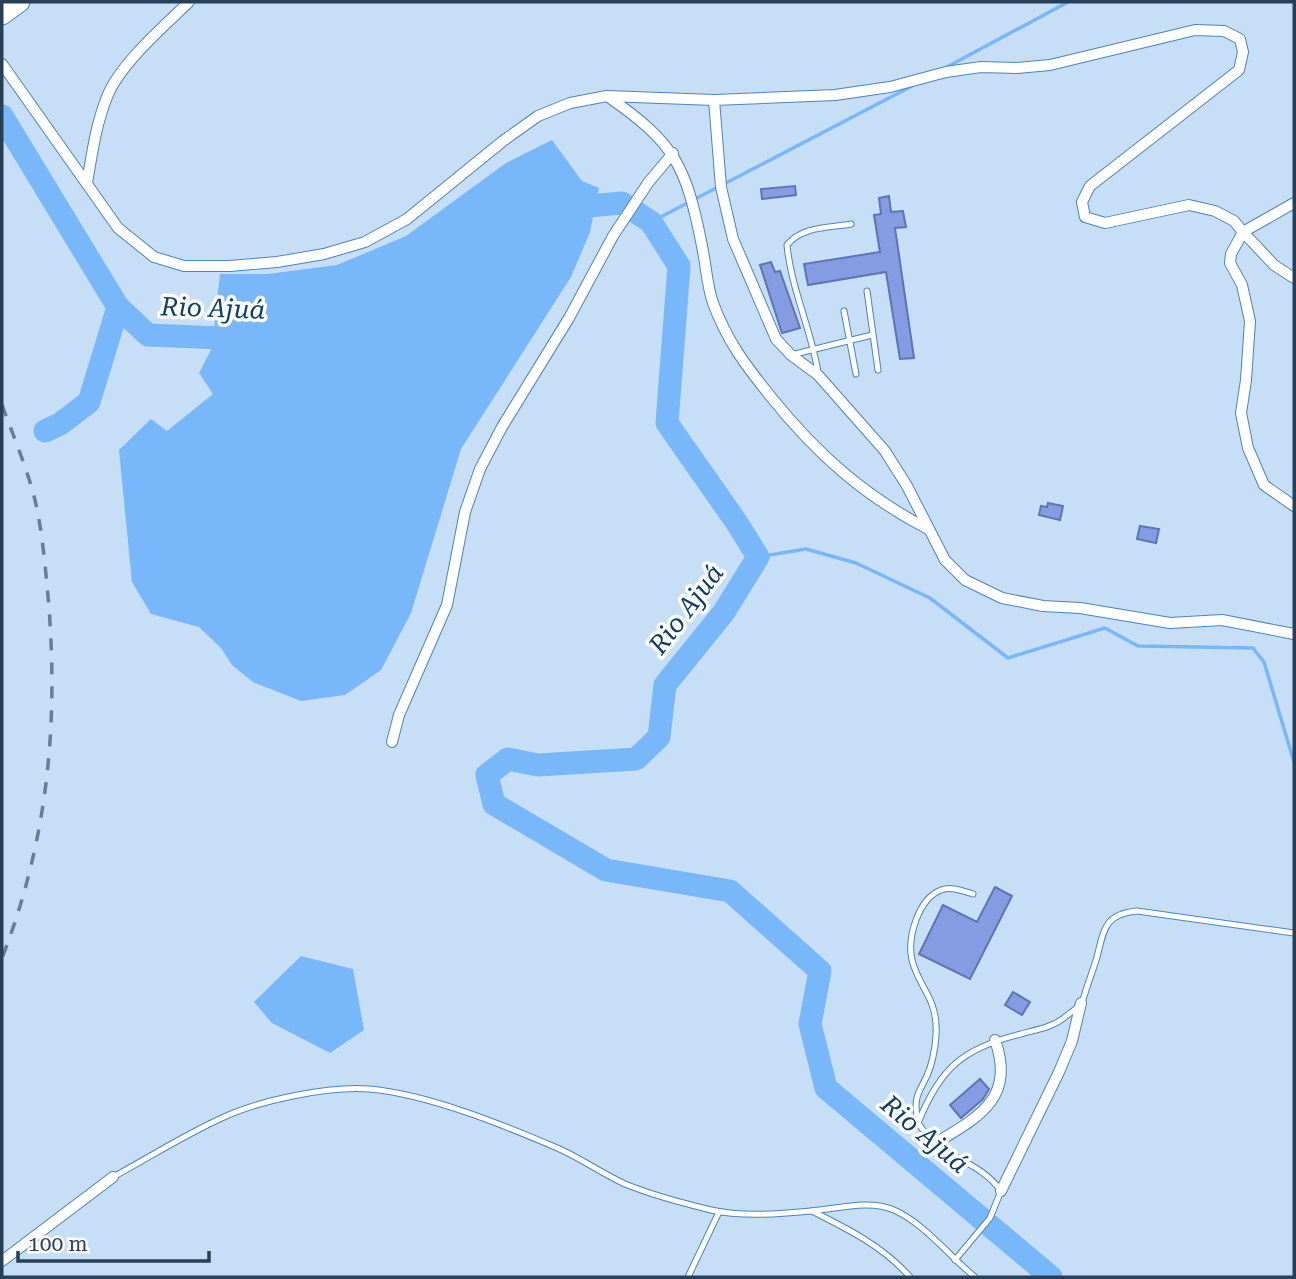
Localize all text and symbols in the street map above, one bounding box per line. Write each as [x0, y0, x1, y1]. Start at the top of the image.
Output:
water label: Rio Ajuá [159, 291, 266, 325]
water label: Rio Ajuá [642, 558, 729, 661]
water label: Rio Ajuá [875, 1088, 975, 1179]
scale bar [18, 1220, 208, 1264]
text: 100 m [28, 1232, 88, 1256]

